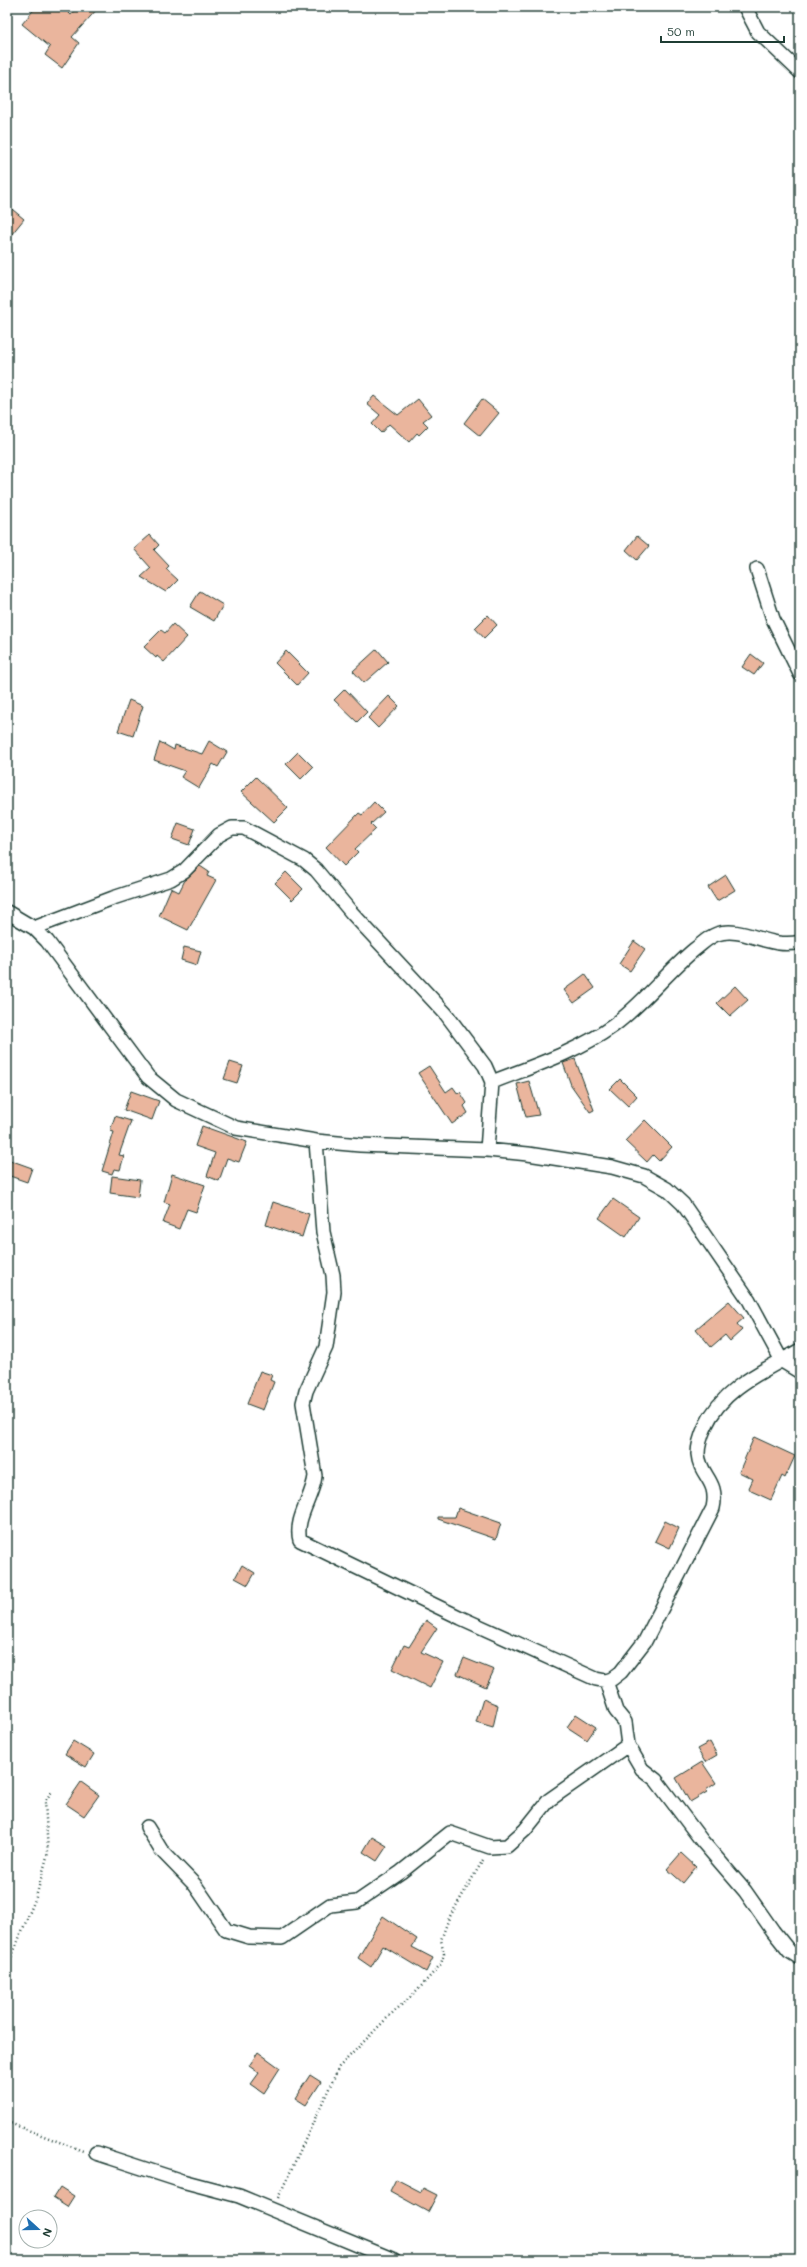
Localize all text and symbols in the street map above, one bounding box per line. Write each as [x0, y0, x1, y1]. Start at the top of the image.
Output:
scale bar [661, 18, 784, 44]
text: 50 m [667, 23, 695, 39]
north arrow [18, 2209, 58, 2249]
text: N [39, 2226, 56, 2239]

